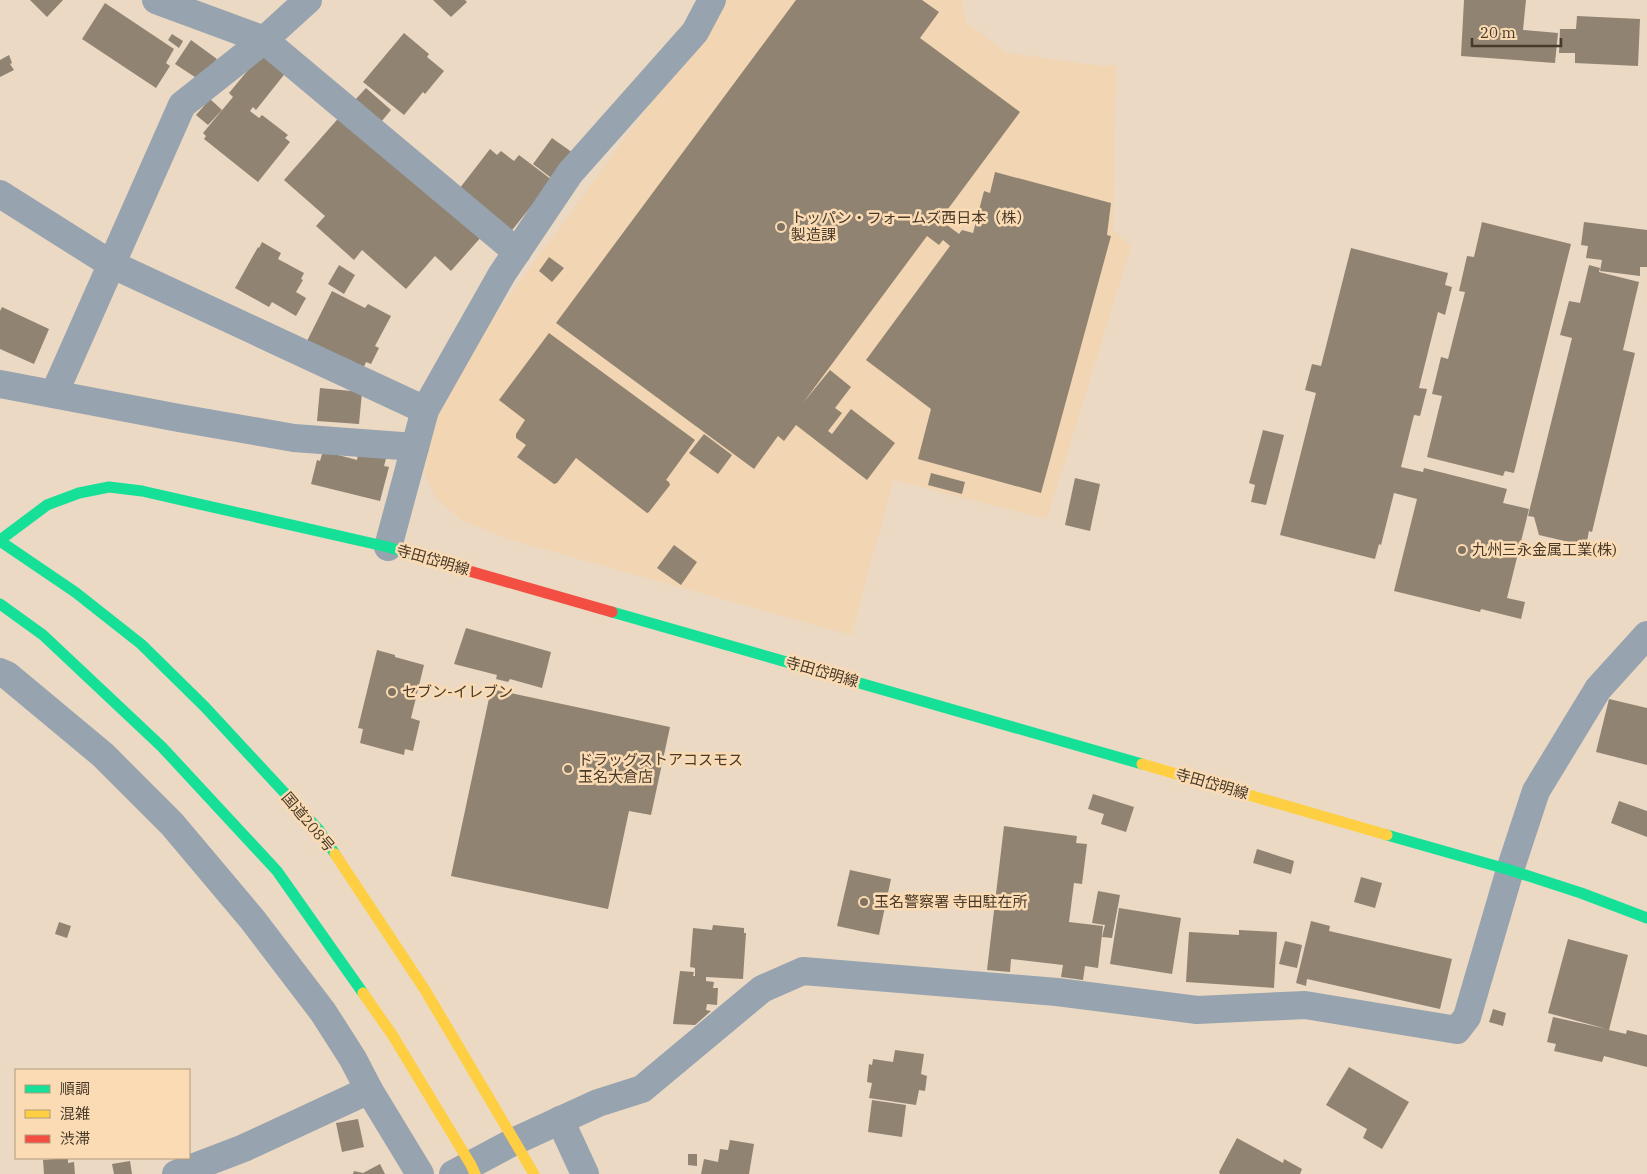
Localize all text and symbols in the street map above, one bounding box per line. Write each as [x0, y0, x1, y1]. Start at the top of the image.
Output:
scale bar [1472, 15, 1561, 47]
text: 20 m [1480, 23, 1516, 42]
place label: トッパン・フォームズ西日本（株） 製造課 [791, 208, 1031, 244]
marker: トッパン・フォームズ西日本（株） 製造課 [775, 221, 787, 233]
street label: 寺田岱明線 [394, 540, 472, 579]
place label: 九州三永金属工業(株) [1472, 540, 1617, 559]
marker: 九州三永金属工業(株) [1456, 544, 1468, 556]
street label: 寺田岱明線 [783, 652, 861, 691]
place label: セブン-イレブン [402, 682, 513, 701]
marker: セブン-イレブン [386, 686, 398, 698]
place label: ドラッグストアコスモス 玉名大倉店 [578, 750, 743, 786]
marker: ドラッグストアコスモス 玉名大倉店 [562, 763, 574, 775]
street label: 寺田岱明線 [1173, 764, 1251, 803]
street label: 国道208号 [278, 788, 339, 855]
place label: 玉名警察署 寺田駐在所 [874, 892, 1027, 911]
marker: 玉名警察署 寺田駐在所 [858, 896, 870, 908]
legend [15, 1069, 190, 1159]
text: 順調 [60, 1079, 90, 1098]
text: 混雑 [60, 1104, 90, 1123]
text: 渋滞 [60, 1129, 90, 1148]

